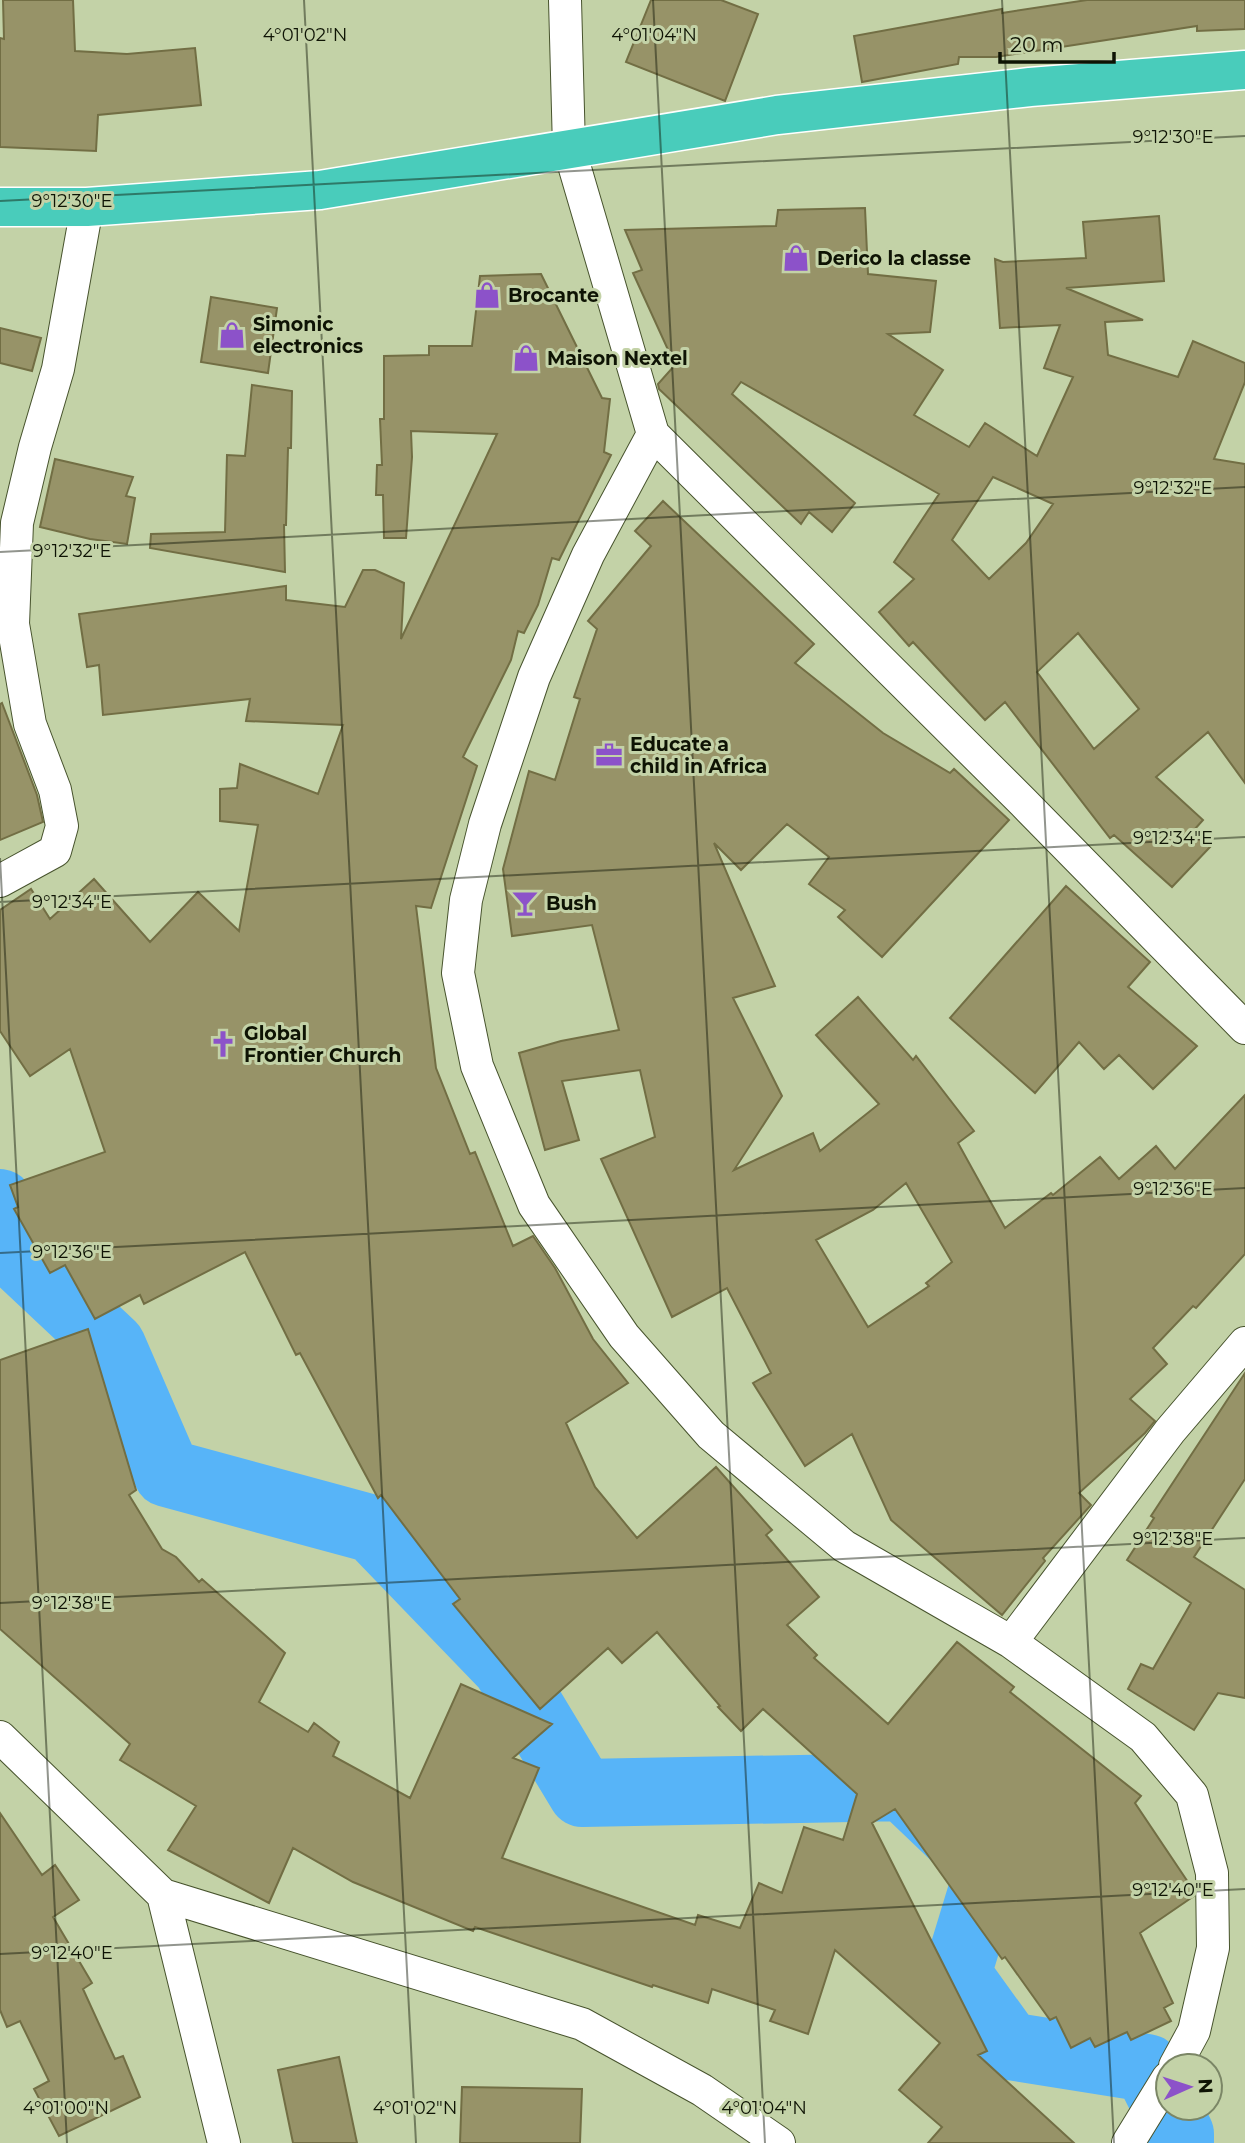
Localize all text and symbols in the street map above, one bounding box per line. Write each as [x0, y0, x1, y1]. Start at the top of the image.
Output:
scale bar [1000, 21, 1114, 65]
text: 4°01'02"N [263, 24, 347, 46]
text: 4°01'04"N [611, 24, 697, 46]
text: 20 m [1010, 32, 1064, 57]
text: 9°12'30"E [1133, 126, 1213, 148]
text: 9°12'30"E [32, 190, 112, 212]
shop icon: Derico la classe [781, 243, 811, 273]
place label: Derico la classe [817, 247, 971, 270]
shop icon: Brocante [472, 280, 502, 310]
place label: Brocante [508, 284, 599, 307]
place label: Simonic electronics [253, 313, 363, 358]
shop icon: Simonic electronics [217, 320, 247, 350]
shop icon: Maison Nextel [511, 343, 541, 373]
place label: Maison Nextel [547, 347, 688, 370]
text: 9°12'32"E [1133, 477, 1213, 499]
text: 9°12'32"E [32, 540, 112, 562]
place label: Educate a child in Africa [630, 733, 767, 778]
office icon: Educate a child in Africa [594, 740, 624, 770]
text: 9°12'34"E [1133, 827, 1213, 849]
bar icon: Bush [510, 888, 540, 918]
text: 9°12'34"E [32, 891, 112, 913]
place label: Bush [546, 892, 597, 915]
place label: Global Frontier Church [244, 1022, 401, 1067]
church icon: Global Frontier Church [208, 1029, 238, 1059]
text: 9°12'36"E [1133, 1178, 1213, 1200]
text: 9°12'36"E [32, 1241, 112, 1263]
text: 9°12'38"E [1133, 1528, 1213, 1550]
text: 9°12'38"E [32, 1592, 112, 1614]
text: 9°12'40"E [1132, 1879, 1214, 1901]
text: 9°12'40"E [31, 1942, 113, 1964]
north arrow [1154, 2052, 1224, 2122]
text: N [1194, 2078, 1217, 2094]
text: 4°01'00"N [23, 2097, 109, 2119]
text: 4°01'02"N [373, 2097, 457, 2119]
text: 4°01'04"N [721, 2097, 807, 2119]

